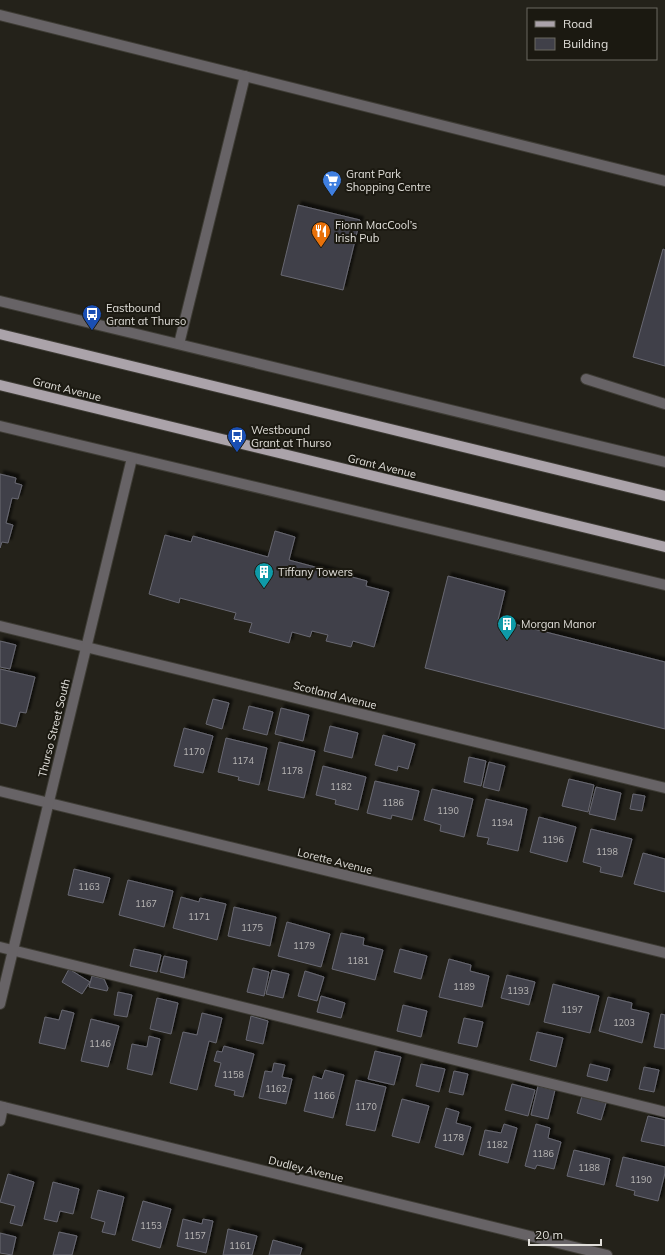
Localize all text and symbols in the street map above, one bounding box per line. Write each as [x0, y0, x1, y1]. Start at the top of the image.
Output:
legend [527, 8, 657, 60]
text: Road [563, 16, 592, 31]
text: Building [563, 36, 608, 51]
place label: Grant Park Shopping Centre [346, 167, 431, 194]
supermarket icon: Grant Park Shopping Centre [321, 169, 343, 197]
place label: Fionn MacCool’s Irish Pub [335, 218, 417, 245]
restaurant icon: Fionn MacCool’s Irish Pub [310, 220, 332, 248]
place label: Eastbound Grant at Thurso [106, 301, 186, 328]
bus stop icon: Eastbound Grant at Thurso [81, 303, 103, 331]
street label: Grant Avenue [31, 374, 103, 404]
place label: Westbound Grant at Thurso [251, 423, 331, 450]
bus stop icon: Westbound Grant at Thurso [226, 425, 248, 453]
street label: Grant Avenue [346, 451, 418, 481]
building icon: Tiffany Towers [253, 561, 275, 589]
place label: Tiffany Towers [278, 565, 353, 579]
building icon: Morgan Manor [496, 613, 518, 641]
place label: Morgan Manor [521, 617, 596, 631]
street label: Thurso Street South [35, 677, 73, 779]
street label: Scotland Avenue [292, 678, 378, 712]
house number: 1170 [183, 746, 205, 757]
house number: 1174 [232, 755, 254, 766]
house number: 1178 [281, 765, 303, 776]
house number: 1182 [330, 781, 352, 792]
house number: 1186 [382, 797, 404, 808]
house number: 1190 [437, 805, 459, 816]
house number: 1194 [491, 817, 513, 828]
house number: 1196 [542, 834, 564, 845]
street label: Lorette Avenue [296, 845, 374, 877]
house number: 1198 [596, 846, 618, 857]
house number: 1163 [78, 881, 100, 892]
house number: 1167 [135, 898, 157, 909]
house number: 1171 [188, 911, 210, 922]
house number: 1175 [241, 922, 263, 933]
house number: 1179 [293, 940, 315, 951]
house number: 1181 [347, 955, 369, 966]
house number: 1189 [453, 981, 475, 992]
house number: 1193 [507, 985, 529, 996]
house number: 1197 [561, 1004, 583, 1015]
house number: 1203 [613, 1017, 635, 1028]
house number: 1146 [89, 1038, 111, 1049]
house number: 1158 [222, 1069, 244, 1080]
house number: 1162 [265, 1083, 287, 1094]
house number: 1166 [313, 1090, 335, 1101]
house number: 1170 [355, 1101, 377, 1112]
house number: 1178 [442, 1132, 464, 1143]
house number: 1182 [486, 1139, 508, 1150]
house number: 1186 [532, 1148, 554, 1159]
street label: Dudley Avenue [267, 1153, 345, 1185]
house number: 1188 [578, 1162, 600, 1173]
house number: 1190 [630, 1174, 652, 1185]
house number: 1153 [140, 1220, 162, 1231]
scale bar [529, 1221, 601, 1247]
text: 20 m [535, 1227, 563, 1242]
house number: 1157 [184, 1230, 206, 1241]
house number: 1161 [229, 1240, 251, 1251]

